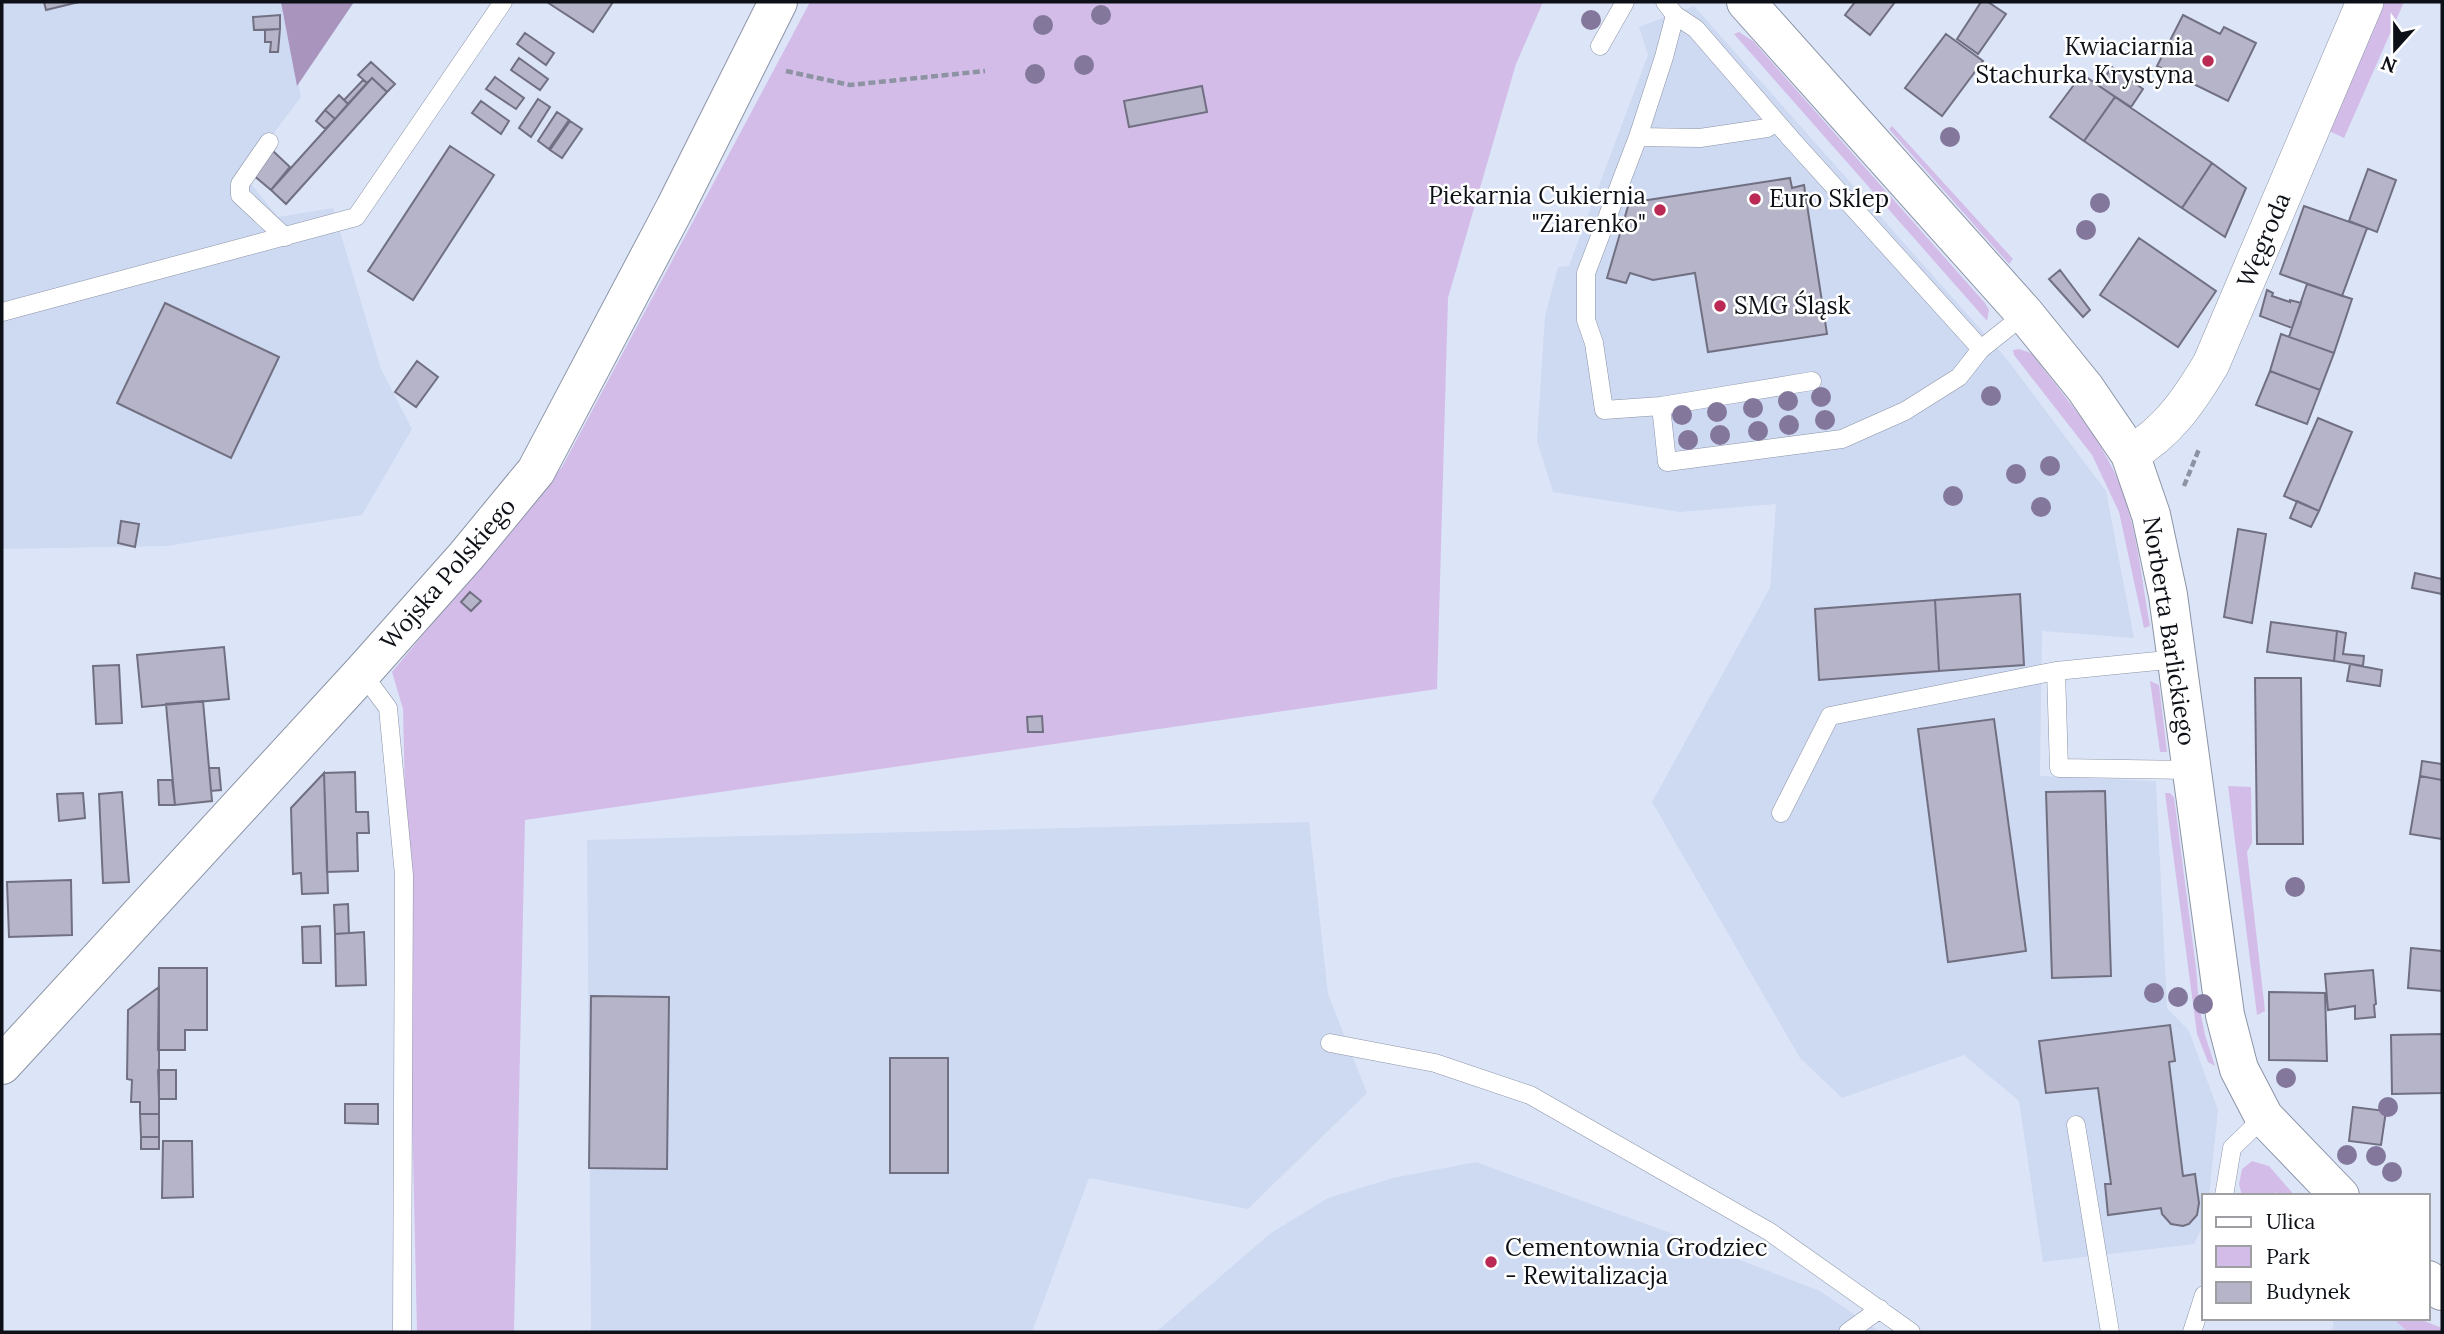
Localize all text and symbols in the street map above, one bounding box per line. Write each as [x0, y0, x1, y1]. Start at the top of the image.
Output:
north arrow [2360, 14, 2430, 84]
place label: Kwiaciarnia Stachurka Krystyna [1976, 31, 2194, 90]
text: N [2377, 51, 2400, 79]
marker: Kwiaciarnia Stachurka Krystyna [2200, 53, 2216, 69]
place label: Piekarnia Cukiernia "Ziarenko" [1428, 180, 1646, 239]
place label: Euro Sklep [1769, 183, 1889, 214]
street label: Węgroda [2230, 188, 2297, 292]
marker: Euro Sklep [1747, 191, 1763, 207]
marker: Piekarnia Cukiernia "Ziarenko" [1652, 202, 1668, 218]
place label: SMG Śląsk [1734, 290, 1851, 321]
marker: SMG Śląsk [1712, 298, 1728, 314]
street label: Wojska Polskiego [373, 491, 522, 656]
street label: Norberta Barlickiego [2136, 514, 2203, 748]
legend [2202, 1194, 2430, 1320]
text: Ulica [2266, 1208, 2316, 1235]
place label: Cementownia Grodziec - Rewitalizacja [1505, 1232, 1767, 1291]
text: Park [2266, 1243, 2310, 1270]
marker: Cementownia Grodziec - Rewitalizacja [1483, 1254, 1499, 1270]
text: Budynek [2266, 1278, 2351, 1305]

